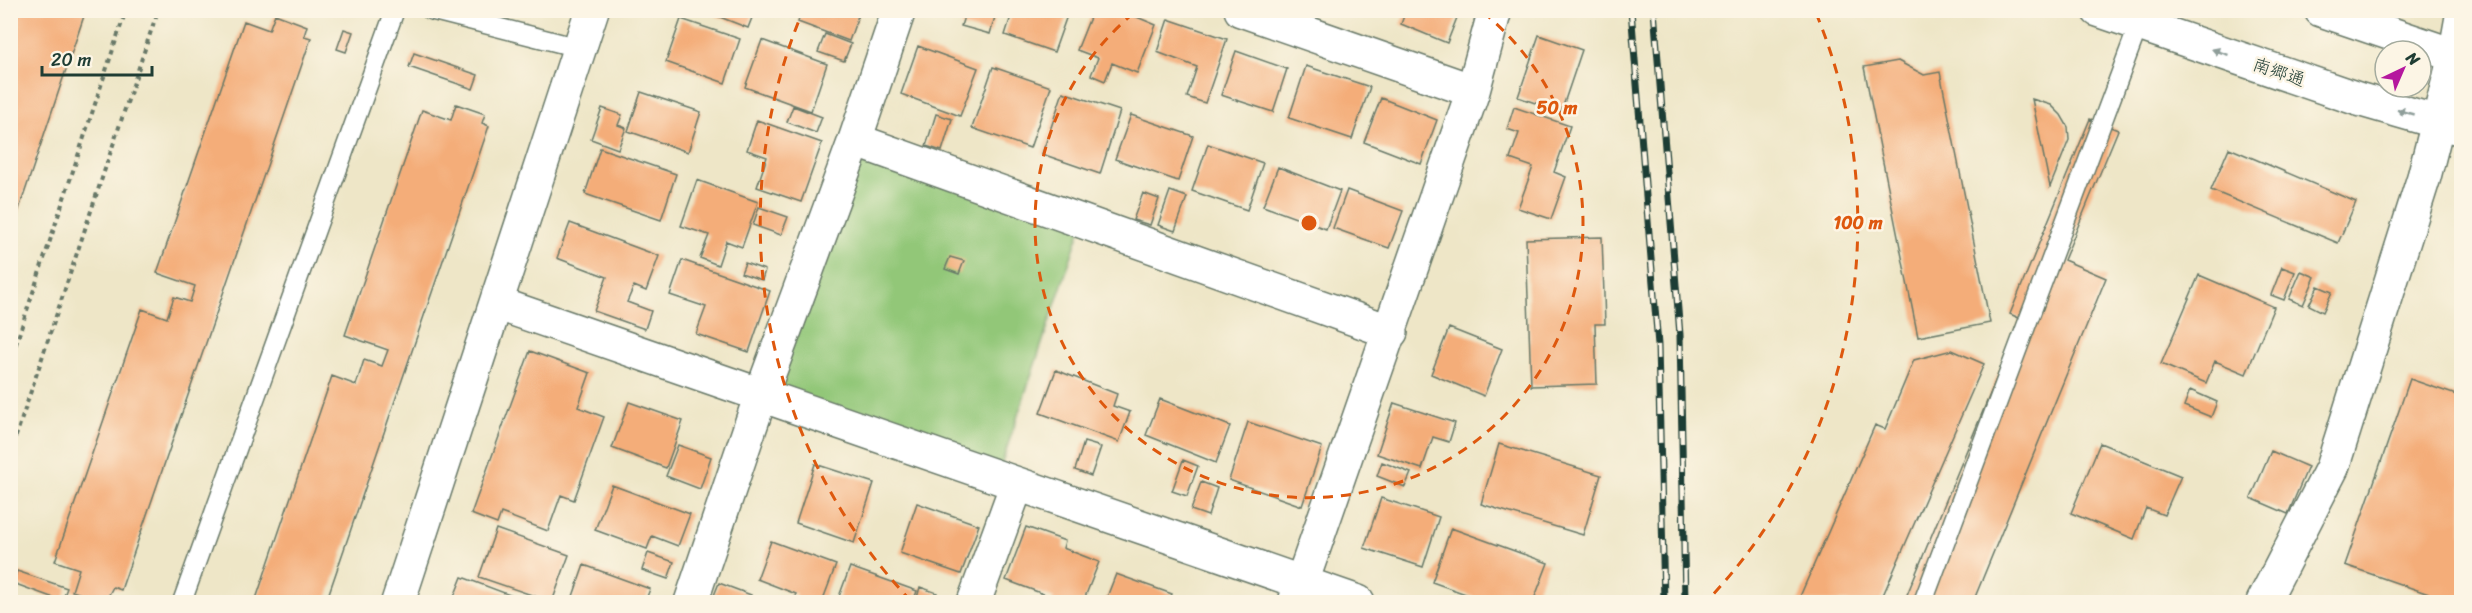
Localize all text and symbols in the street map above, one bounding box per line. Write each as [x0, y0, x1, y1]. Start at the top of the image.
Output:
scale bar [42, 39, 152, 77]
north arrow [2373, 39, 2433, 99]
text: 20 m [51, 44, 91, 76]
text: N [2398, 44, 2428, 73]
one-way arrow [2211, 47, 2229, 56]
street label: 南郷通 [2248, 48, 2310, 96]
text: 50 m [1537, 92, 1578, 124]
one-way arrow [2396, 107, 2414, 117]
text: 100 m [1834, 207, 1883, 239]
centre of rings [1299, 213, 1319, 233]

